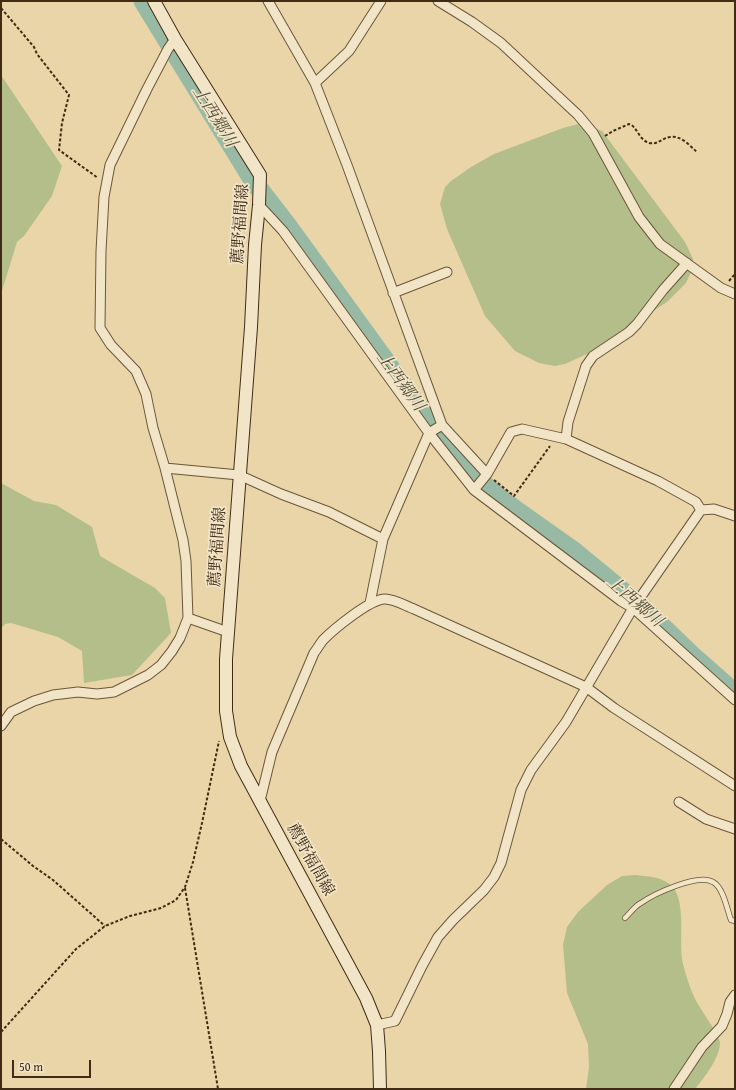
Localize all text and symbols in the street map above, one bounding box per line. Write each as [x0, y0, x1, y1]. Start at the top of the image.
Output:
water label: 上西郷川 [187, 83, 241, 151]
street label: 薦野福間線 [229, 183, 253, 265]
water label: 上西郷川 [372, 348, 428, 416]
street label: 薦野福間線 [206, 506, 230, 588]
water label: 上西郷川 [602, 572, 666, 632]
street label: 薦野福間線 [282, 820, 338, 900]
scale bar [14, 1052, 93, 1078]
text: 50 m [19, 1058, 43, 1075]

